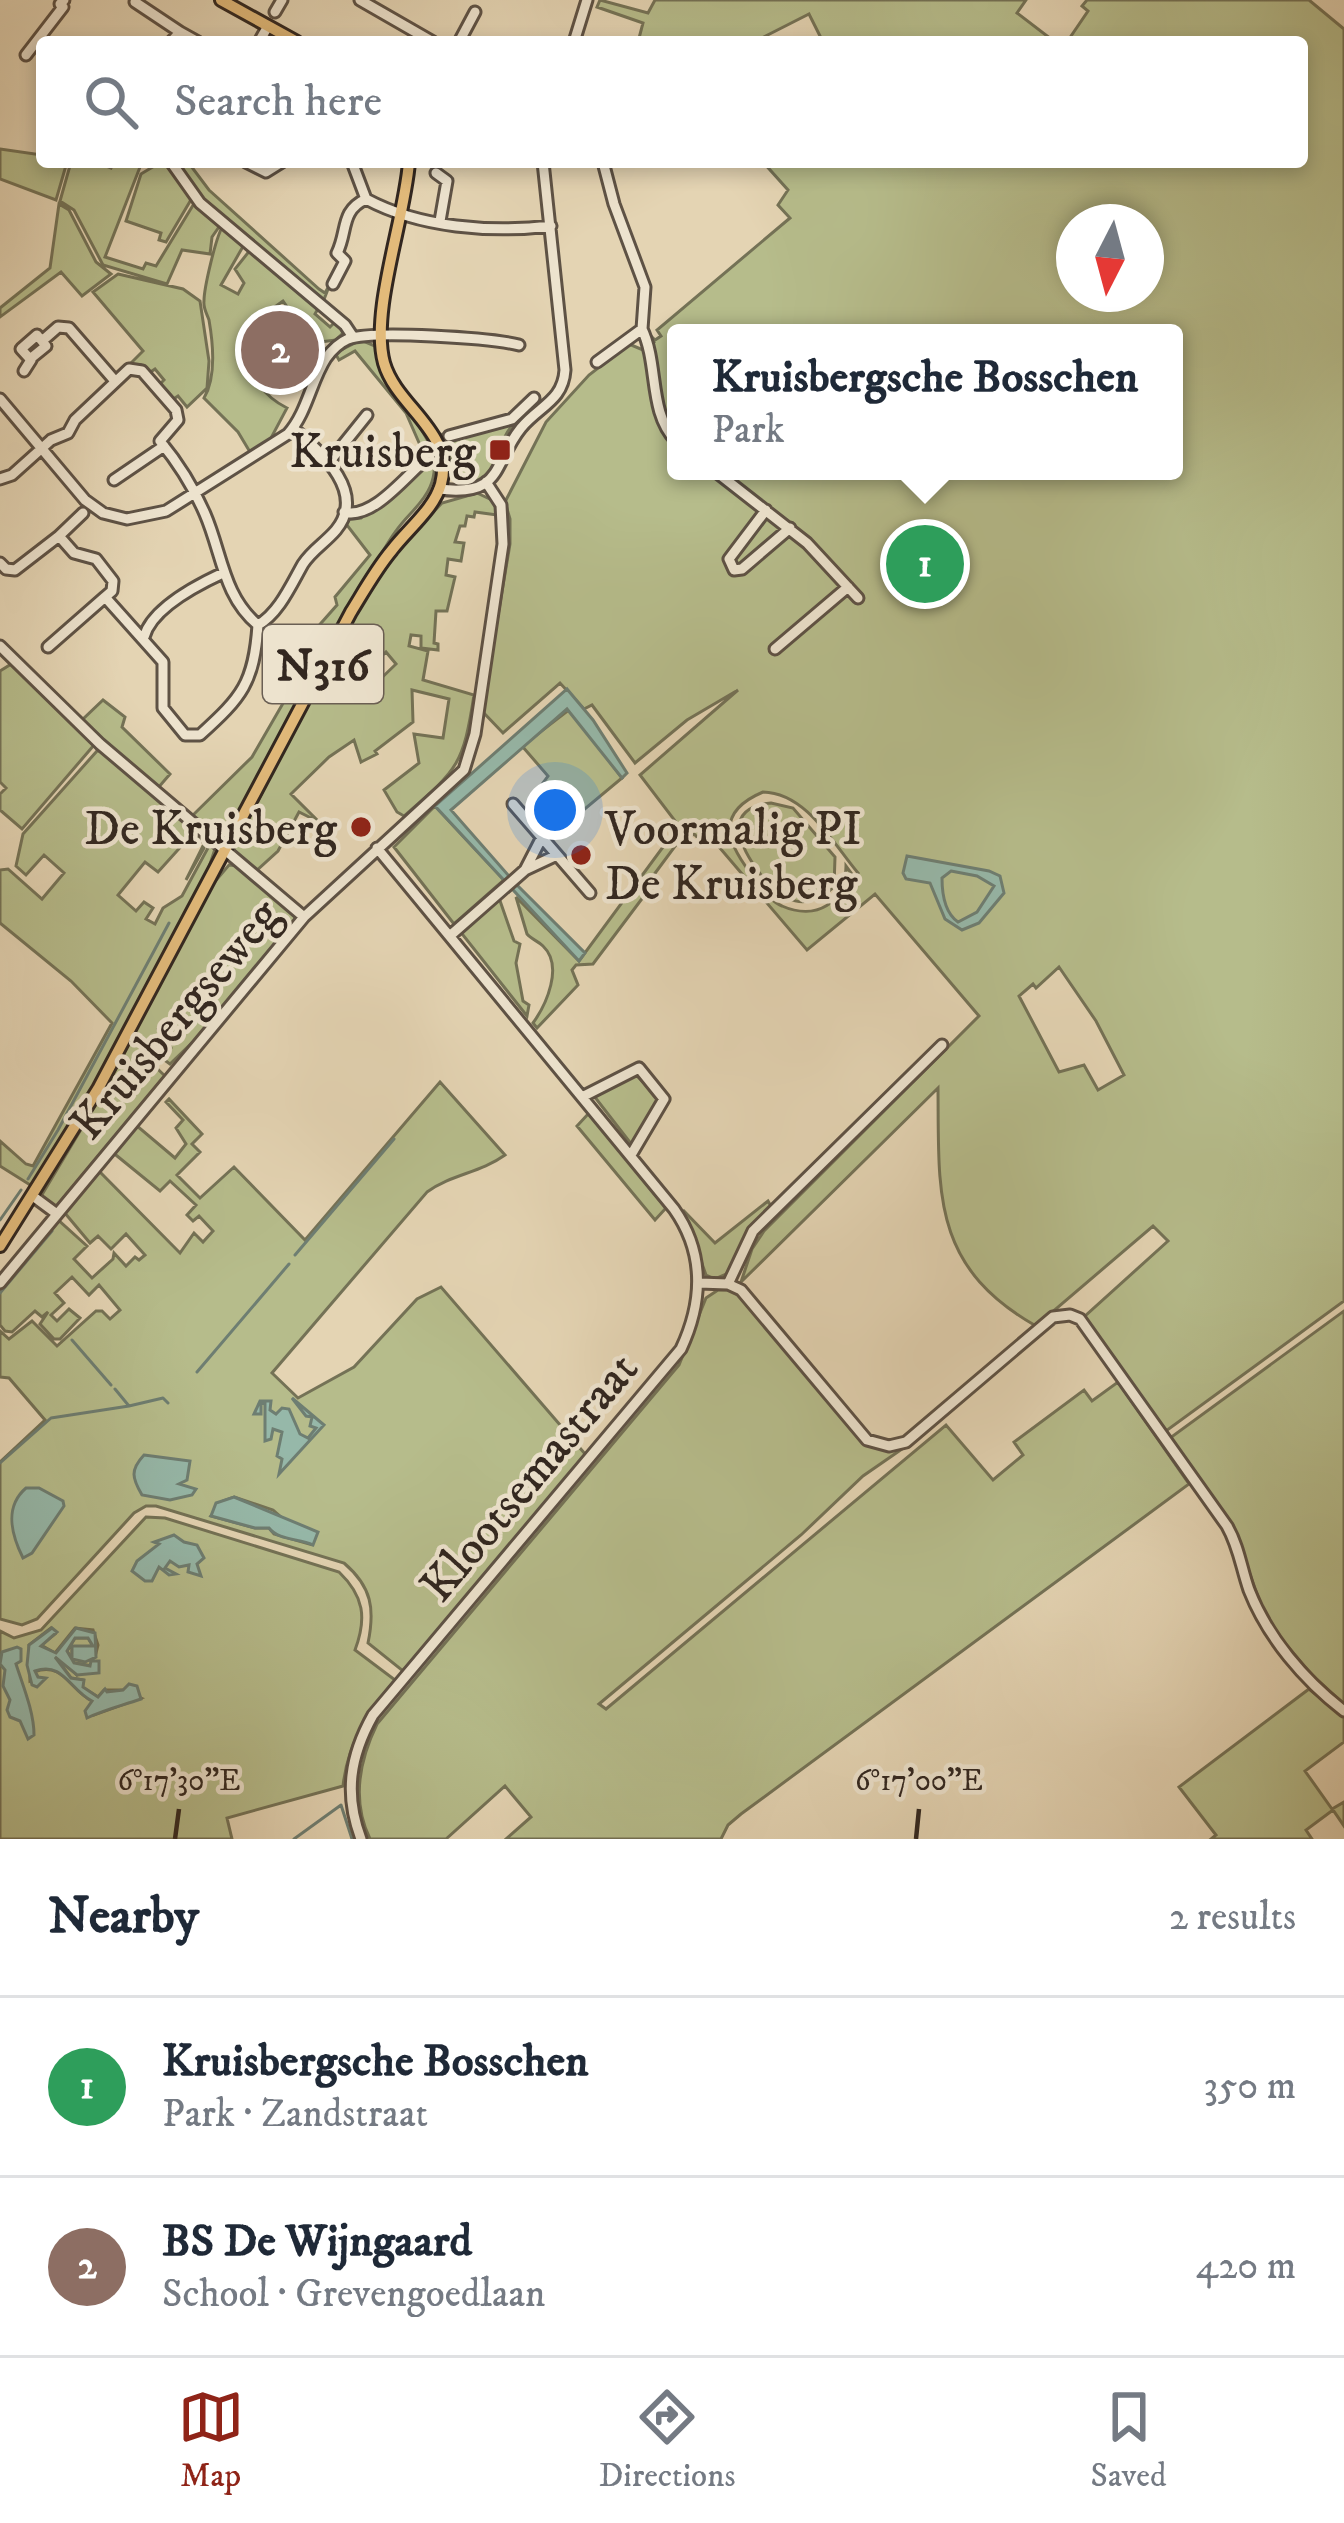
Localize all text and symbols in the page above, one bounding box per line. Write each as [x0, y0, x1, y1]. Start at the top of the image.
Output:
search box [36, 36, 1308, 168]
icon: search [78, 69, 144, 135]
text: Search here [174, 74, 382, 130]
north arrow [1056, 204, 1164, 312]
pin: 2 [241, 305, 319, 395]
popup [667, 324, 1183, 480]
text: Kruisbergsche Bosschen [712, 350, 1138, 406]
text: Park [712, 406, 785, 455]
place label: Kruisberg [289, 423, 477, 483]
marker: Kruisberg [487, 437, 513, 463]
pin: 1 [886, 519, 964, 609]
road number: N316 [263, 625, 383, 703]
your location [525, 780, 585, 840]
place label: De Kruisberg [84, 800, 338, 860]
place label: Voormalig PI De Kruisberg [604, 800, 862, 915]
marker: De Kruisberg [348, 814, 374, 840]
marker: Voormalig PI De Kruisberg [568, 842, 594, 868]
street label: Kruisbergseweg [58, 887, 295, 1153]
street label: Klootsemastraat [408, 1341, 652, 1615]
text: 6°17'30"E [117, 1763, 241, 1800]
text: 6°17'00"E [855, 1763, 983, 1800]
text: Nearby [48, 1885, 199, 1949]
text: 2 results [1169, 1893, 1296, 1942]
text: Kruisbergsche Bosschen [162, 2034, 589, 2090]
text: 1 [80, 2062, 94, 2111]
text: 350 m [1203, 2062, 1296, 2111]
text: Park · Zandstraat [162, 2090, 428, 2139]
text: BS De Wijngaard [162, 2214, 472, 2270]
text: 2 [77, 2242, 97, 2291]
text: 420 m [1196, 2242, 1296, 2291]
text: School · Grevengoedlaan [162, 2270, 545, 2319]
tab: Map [178, 2384, 244, 2497]
tab: Directions [599, 2384, 735, 2497]
tab: Saved [1091, 2384, 1166, 2497]

